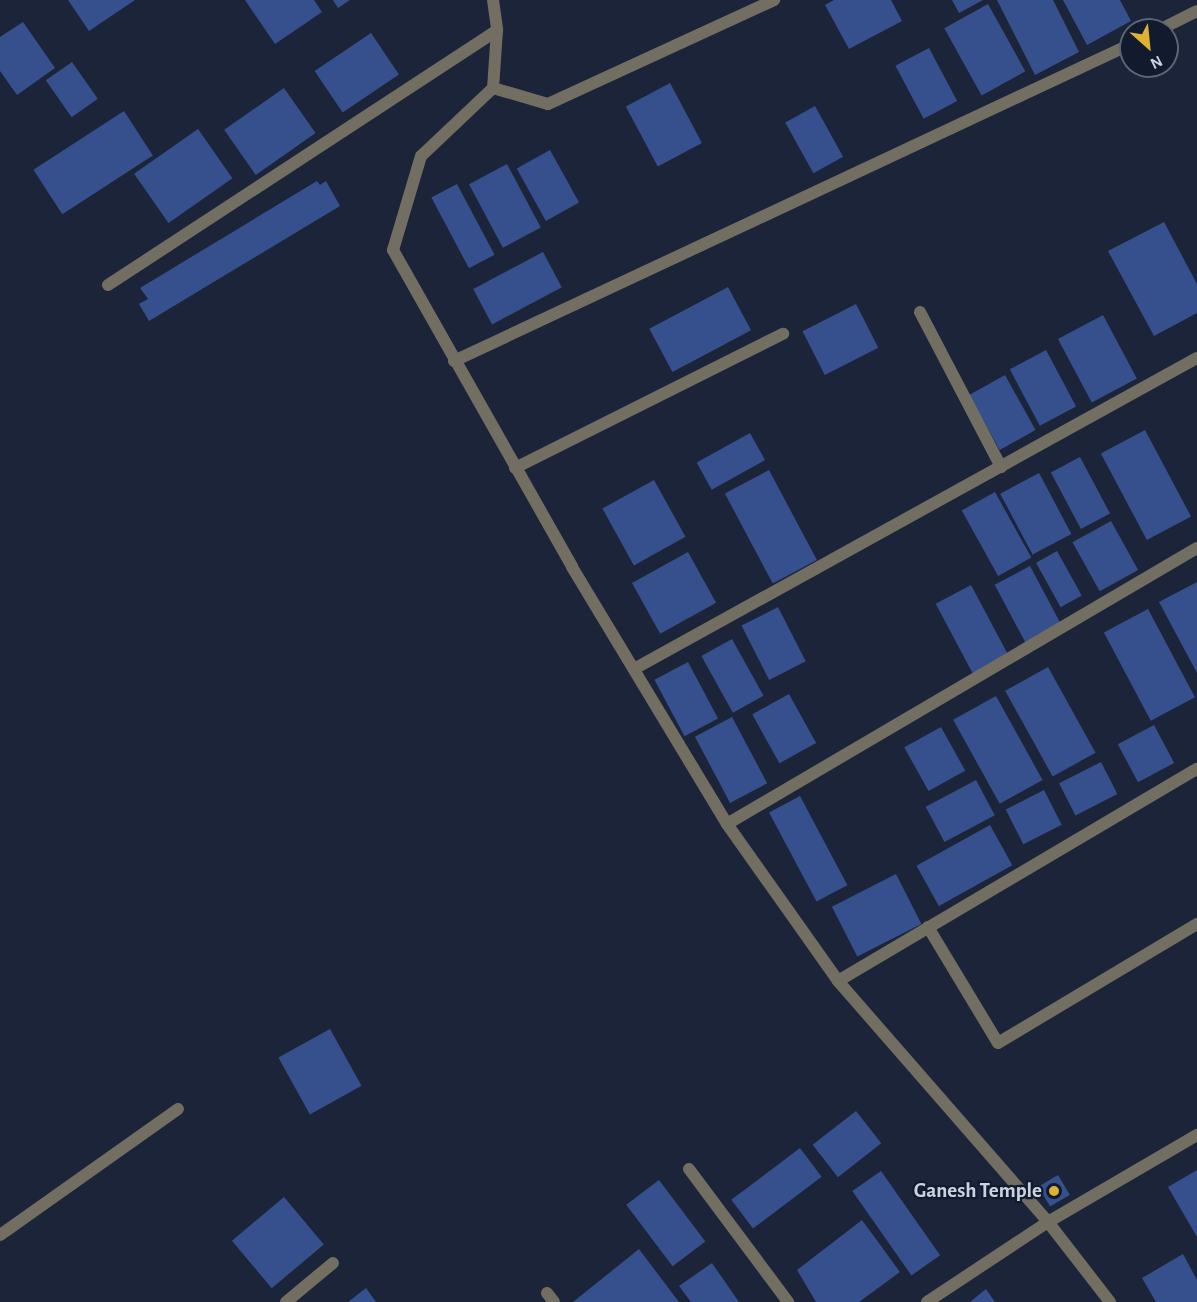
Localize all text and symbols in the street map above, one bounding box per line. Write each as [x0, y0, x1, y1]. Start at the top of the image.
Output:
north arrow [1119, 18, 1179, 78]
text: N [1148, 53, 1165, 72]
place label: Ganesh Temple [914, 1178, 1042, 1204]
marker: Ganesh Temple [1047, 1184, 1061, 1198]

